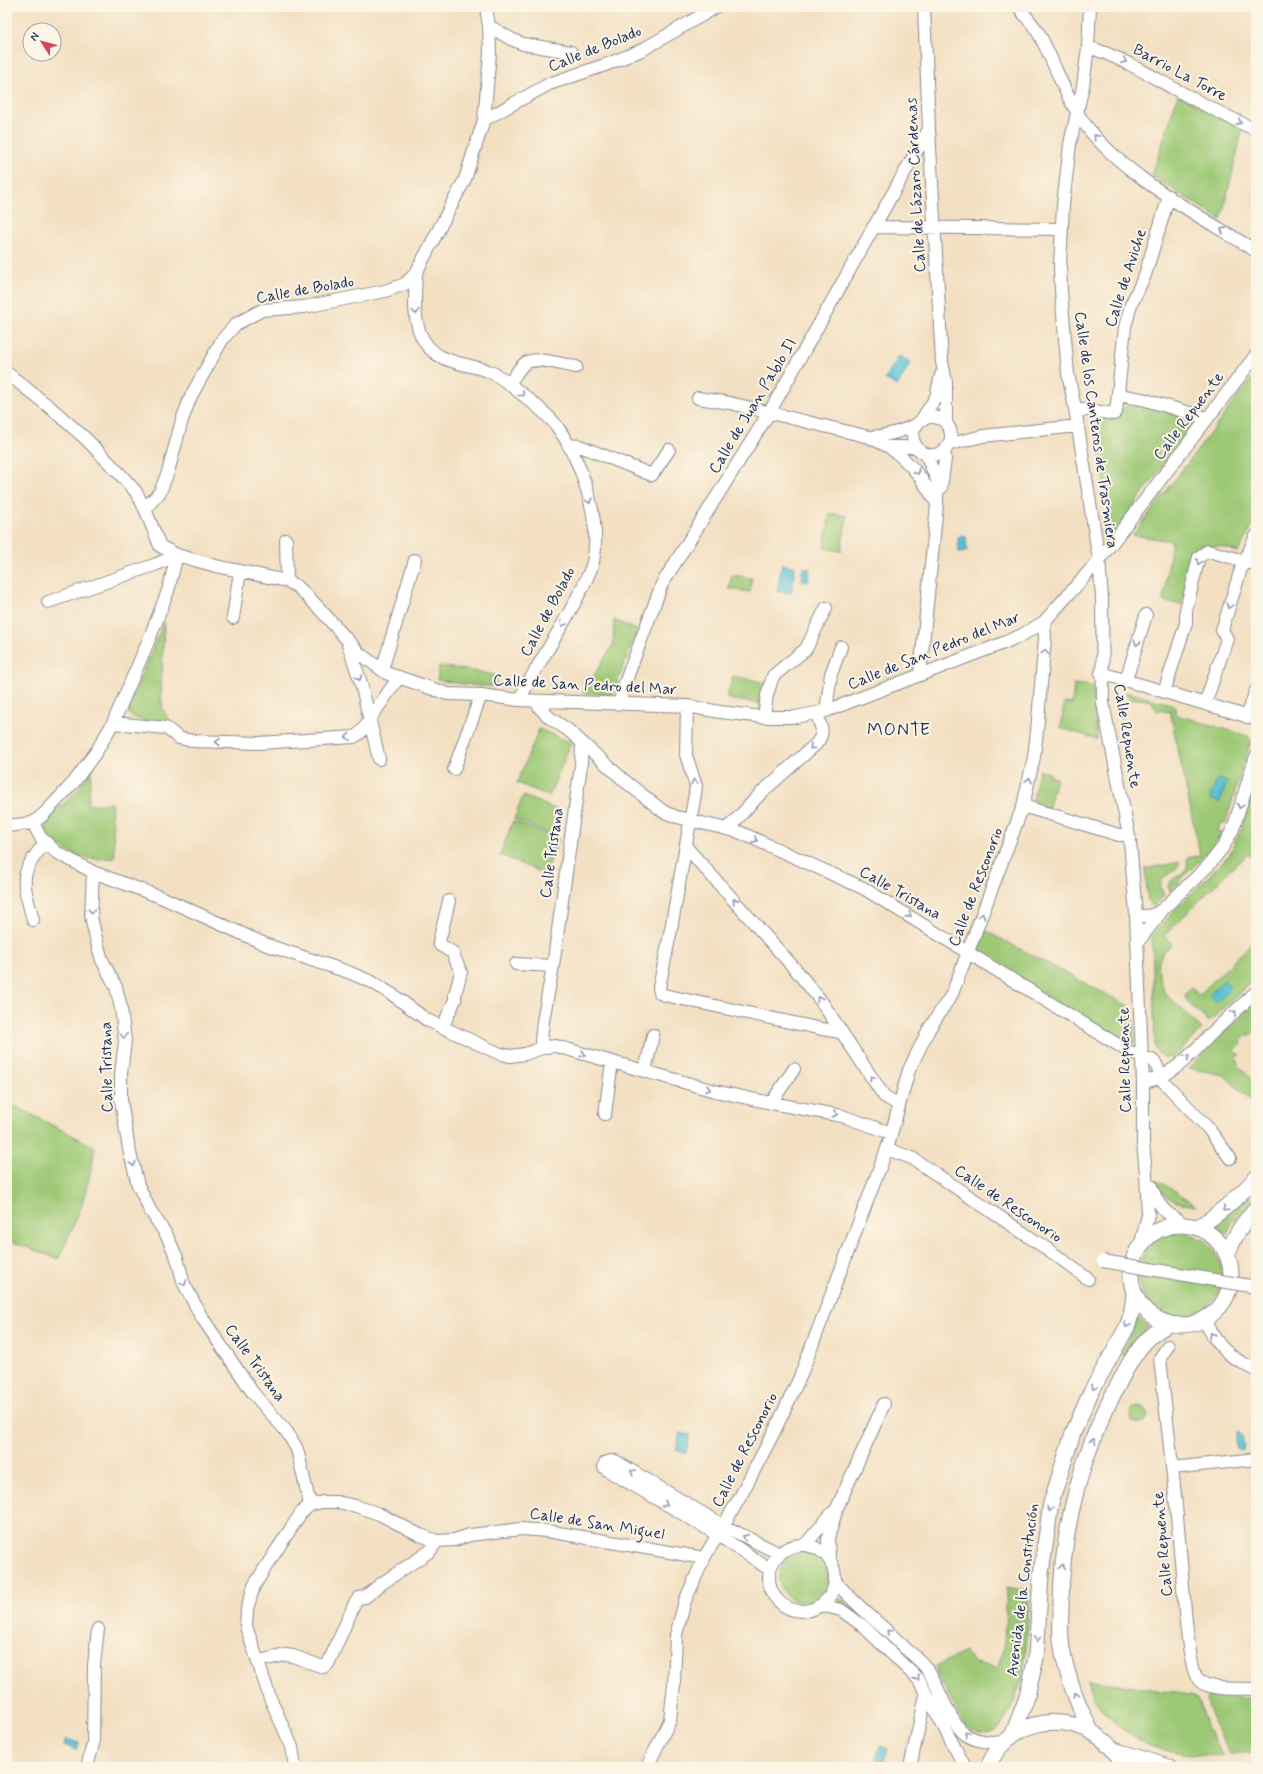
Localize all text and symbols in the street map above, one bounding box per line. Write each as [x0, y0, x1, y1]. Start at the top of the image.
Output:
street label: Calle de Bolado [545, 21, 645, 77]
north arrow [22, 22, 62, 62]
text: N [27, 30, 43, 44]
street label: Barrio La Torre [1129, 39, 1231, 107]
one-way arrow [1119, 56, 1127, 64]
street label: Calle de Lázaro Cárdenas [901, 97, 931, 273]
one-way arrow [1234, 117, 1242, 125]
one-way arrow [1093, 134, 1100, 142]
street label: Calle de Aviche [1100, 226, 1152, 330]
one-way arrow [1220, 227, 1227, 235]
street label: Calle de Bolado [254, 271, 356, 309]
one-way arrow [411, 309, 420, 315]
street label: Calle de los Canteros de Trasmiera [1069, 310, 1123, 550]
street label: Calle de Juan Pablo II [704, 334, 802, 478]
street label: Calle Repuente [1149, 367, 1229, 465]
one-way arrow [517, 389, 524, 396]
one-way arrow [912, 468, 919, 475]
one-way arrow [584, 498, 593, 505]
one-way arrow [1195, 558, 1204, 565]
street label: Calle de Bolado [515, 563, 581, 661]
one-way arrow [1226, 603, 1234, 610]
street label: Calle de San Pedro del Mar [845, 607, 1024, 695]
one-way arrow [560, 620, 567, 627]
one-way arrow [1133, 639, 1142, 646]
one-way arrow [1040, 649, 1049, 655]
street label: Calle de San Pedro del Mar [493, 670, 678, 700]
one-way arrow [354, 674, 363, 681]
street label: Calle Repuente [1108, 682, 1146, 790]
district label: MONTE [867, 718, 931, 742]
one-way arrow [345, 732, 351, 741]
one-way arrow [215, 738, 221, 746]
one-way arrow [809, 743, 817, 750]
one-way arrow [1024, 777, 1032, 784]
one-way arrow [690, 778, 699, 785]
one-way arrow [1236, 803, 1245, 810]
street label: Calle Tristana [535, 806, 569, 900]
street label: Calle de Resconorio [944, 824, 1008, 950]
one-way arrow [752, 835, 759, 843]
street label: Calle Tristana [855, 861, 945, 925]
one-way arrow [732, 898, 739, 906]
one-way arrow [87, 908, 96, 914]
one-way arrow [905, 911, 912, 918]
one-way arrow [977, 913, 985, 920]
one-way arrow [817, 997, 824, 1004]
street label: Calle Repuente [1114, 1007, 1136, 1113]
one-way arrow [1229, 1010, 1237, 1018]
street label: Calle Tristana [96, 1021, 118, 1113]
one-way arrow [119, 1033, 128, 1039]
one-way arrow [579, 1049, 586, 1058]
one-way arrow [1183, 1055, 1190, 1062]
one-way arrow [870, 1076, 877, 1083]
one-way arrow [704, 1084, 711, 1093]
one-way arrow [832, 1110, 838, 1118]
street label: Calle de Resconorio [950, 1160, 1066, 1248]
one-way arrow [128, 1161, 137, 1168]
one-way arrow [1222, 1204, 1229, 1211]
one-way arrow [180, 1279, 188, 1286]
street label: Calle Tristana [220, 1320, 290, 1406]
one-way arrow [1124, 1321, 1132, 1329]
one-way arrow [1209, 1332, 1217, 1339]
one-way arrow [1091, 1383, 1099, 1391]
street label: Calle de Resconorio [707, 1389, 783, 1511]
one-way arrow [1089, 1438, 1097, 1445]
one-way arrow [630, 1469, 637, 1476]
street label: Calle Repuente [1148, 1490, 1178, 1598]
one-way arrow [661, 1499, 668, 1506]
street label: Avenida de la Constitución [1002, 1502, 1044, 1678]
street label: Calle de San Miguel [528, 1503, 666, 1546]
one-way arrow [1046, 1506, 1055, 1512]
one-way arrow [742, 1534, 749, 1541]
one-way arrow [1057, 1564, 1066, 1570]
one-way arrow [886, 1629, 894, 1637]
one-way arrow [1033, 1636, 1041, 1642]
one-way arrow [912, 1674, 919, 1681]
one-way arrow [1072, 1692, 1080, 1698]
one-way arrow [964, 1731, 971, 1738]

